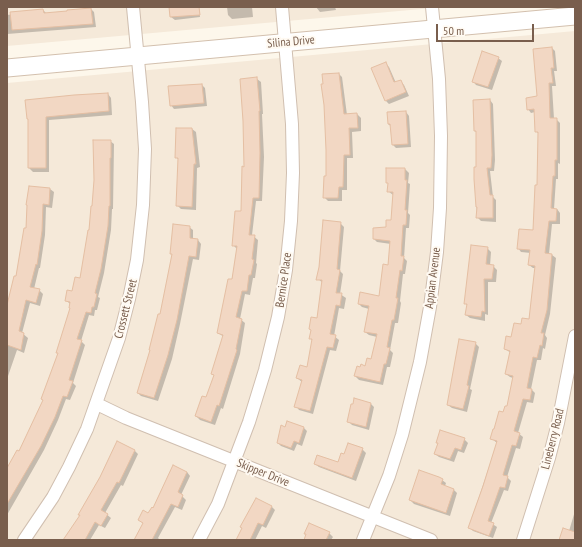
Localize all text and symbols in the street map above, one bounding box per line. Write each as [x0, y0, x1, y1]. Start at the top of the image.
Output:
scale bar [438, 16, 536, 42]
text: 50 m [443, 23, 464, 38]
street label: Silina Drive [267, 33, 315, 51]
street label: Appian Avenue [422, 247, 444, 309]
street label: Bernice Place [273, 252, 295, 308]
street label: Crossett Street [112, 278, 140, 340]
street label: Lineberry Road [539, 407, 567, 471]
street label: Skipper Drive [235, 456, 291, 490]

